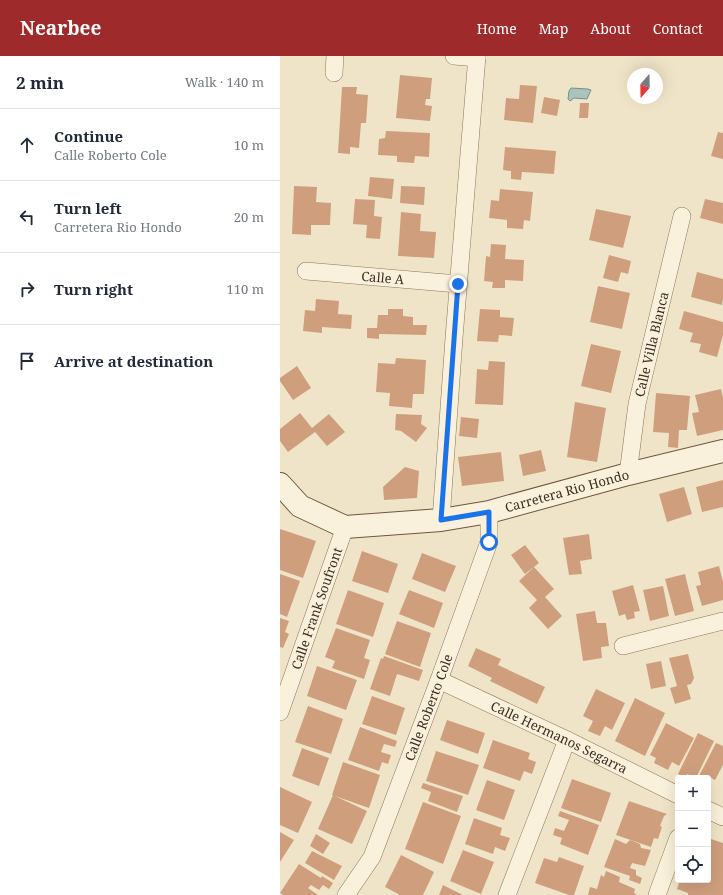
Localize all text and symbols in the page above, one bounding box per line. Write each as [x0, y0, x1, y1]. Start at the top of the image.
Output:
text: Nearbee [20, 15, 101, 41]
text: Home [477, 19, 517, 38]
text: Map [539, 19, 568, 38]
text: About [590, 19, 631, 38]
text: Contact [653, 19, 703, 38]
north arrow [627, 68, 663, 104]
text: 2 min [16, 71, 64, 94]
text: Walk · 140 m [185, 73, 264, 91]
text: Continue [54, 126, 123, 146]
icon: ahead [16, 134, 38, 156]
text: 10 m [234, 136, 264, 154]
text: Calle Roberto Cole [54, 146, 167, 164]
text: Turn left [54, 198, 122, 218]
icon: left [16, 206, 38, 228]
text: 20 m [234, 208, 264, 226]
text: Carretera Rio Hondo [54, 218, 182, 236]
street label: Calle A [361, 267, 406, 288]
route end [449, 275, 467, 293]
icon: right [16, 278, 38, 300]
text: Turn right [54, 279, 133, 299]
text: 110 m [227, 280, 264, 298]
street label: Calle Villa Blanca [630, 290, 673, 399]
icon: arrive [16, 350, 38, 372]
text: Arrive at destination [54, 351, 213, 371]
street label: Carretera Rio Hondo [503, 465, 631, 516]
route start [480, 533, 498, 551]
street label: Calle Frank Soufront [287, 544, 346, 672]
street label: Calle Roberto Cole [400, 651, 457, 763]
street label: Calle Hermanos Segarra [488, 697, 631, 778]
map controls [675, 775, 711, 883]
button: + [675, 775, 711, 811]
button: − [675, 811, 711, 847]
button: locate [675, 847, 711, 883]

